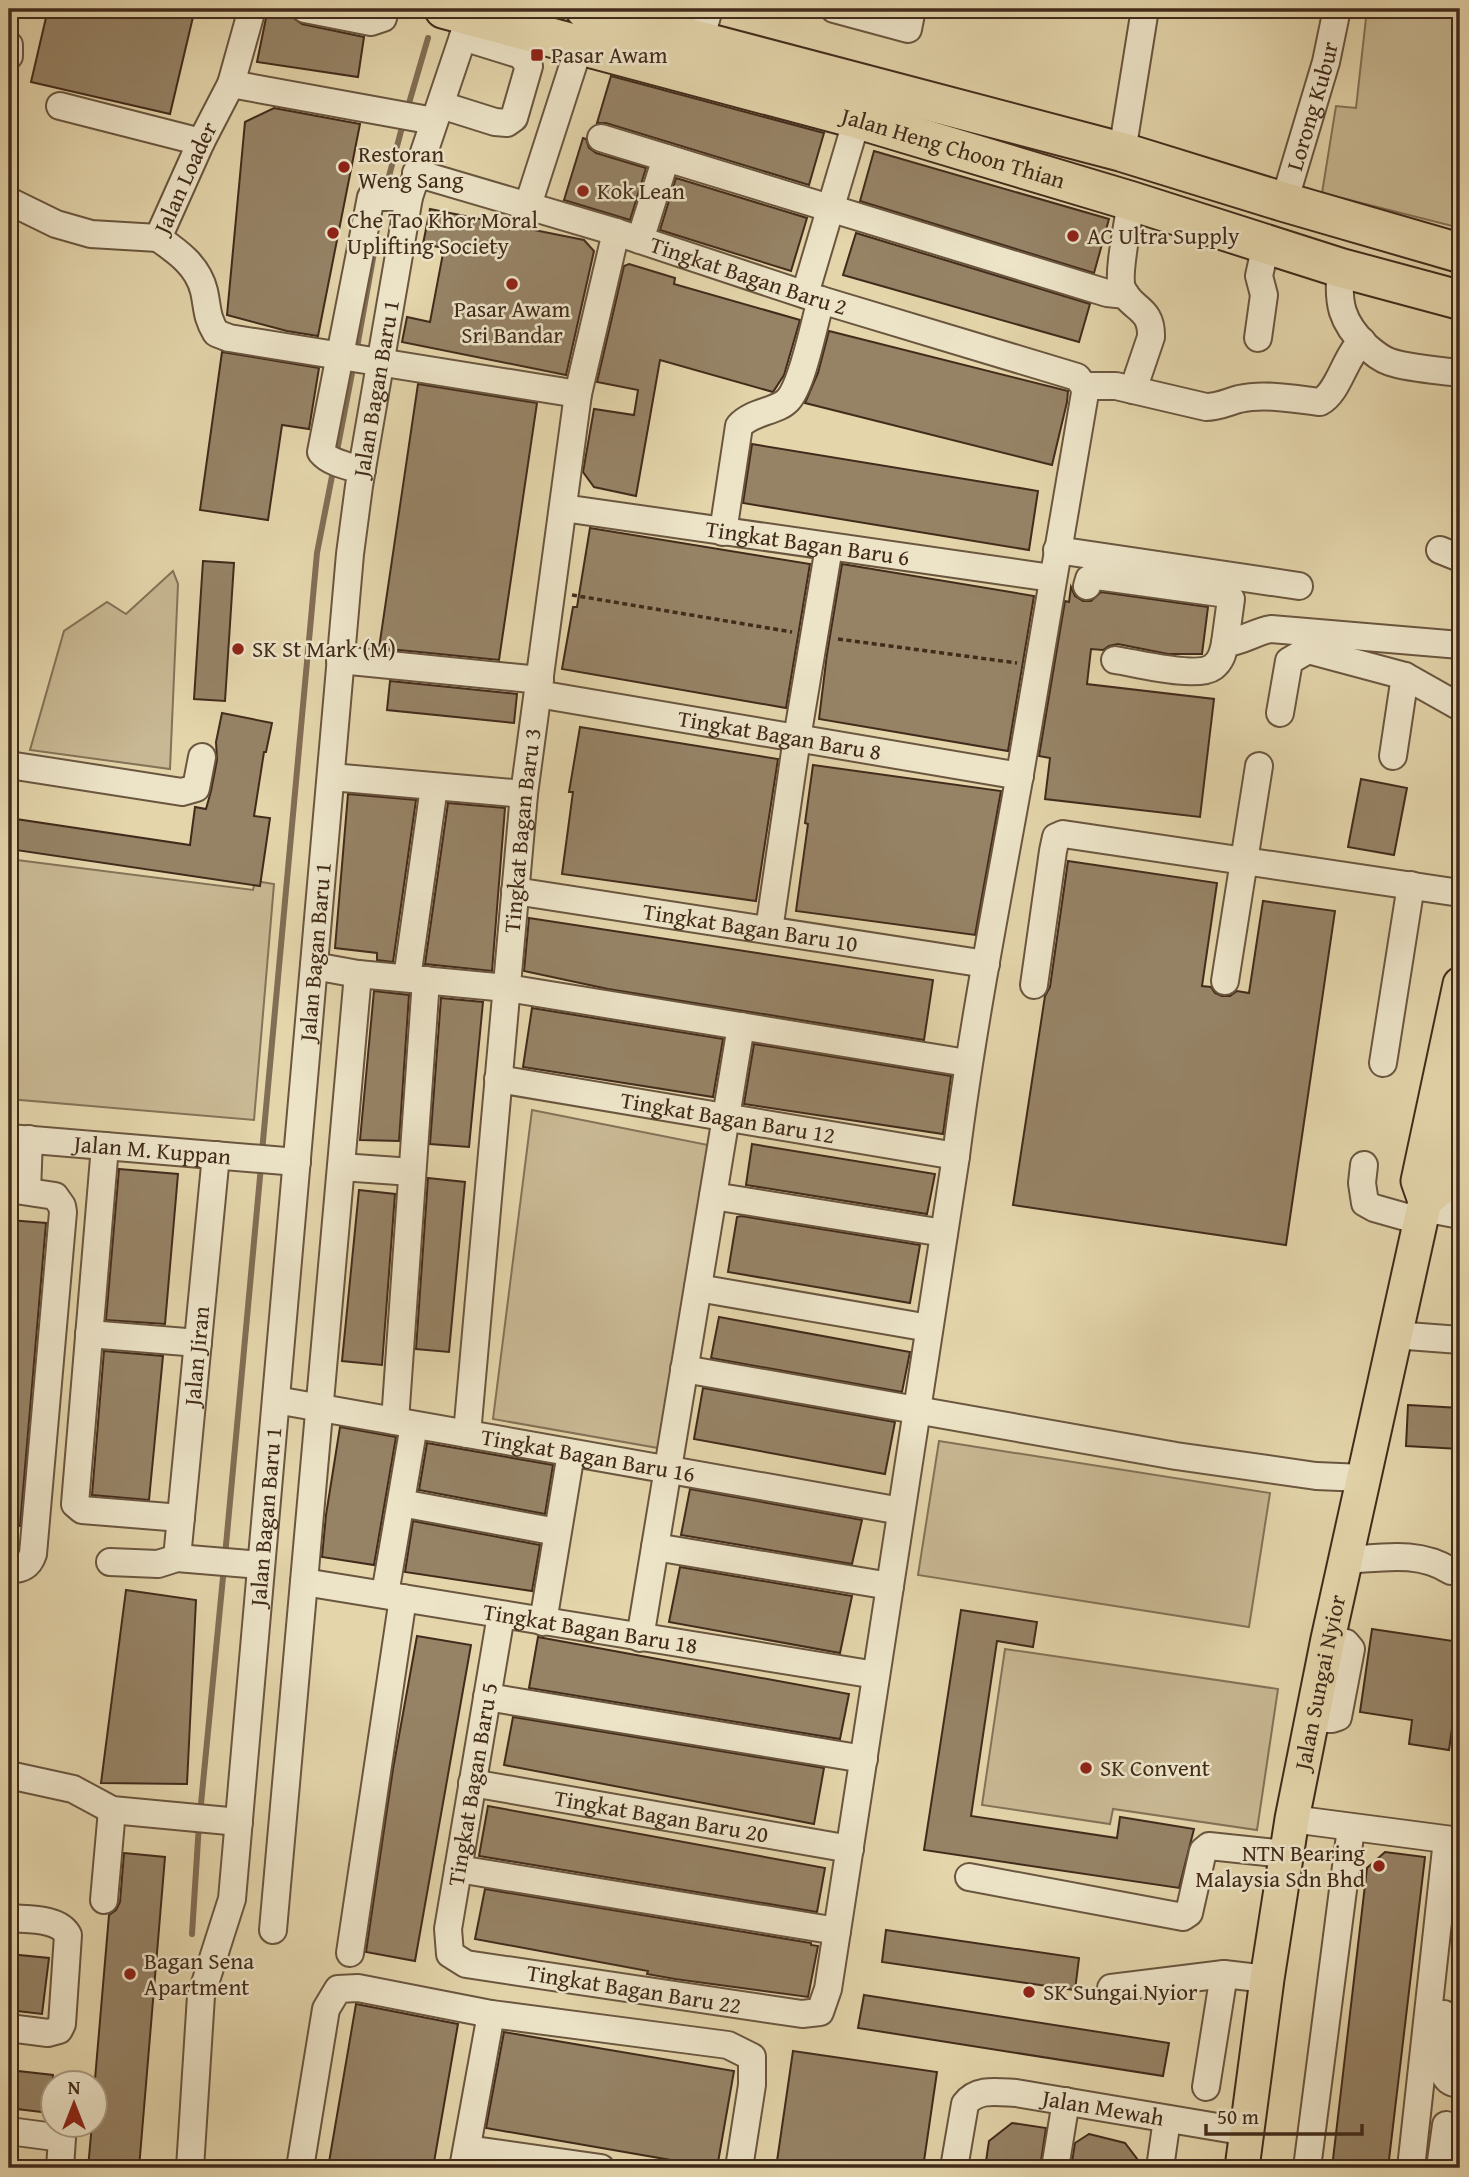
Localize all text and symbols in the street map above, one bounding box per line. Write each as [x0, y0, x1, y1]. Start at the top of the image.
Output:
place label: Pasar Awam [551, 38, 668, 71]
street label: Lorong Kubur [1277, 38, 1346, 175]
marker: Pasar Awam [529, 47, 545, 63]
street label: Jalan Heng Choon Thian [835, 98, 1069, 196]
street label: Jalan Loader [144, 115, 225, 242]
place label: Restoran Weng Sang [358, 137, 464, 196]
marker: Restoran Weng Sang [336, 159, 352, 175]
place label: Kok Lean [597, 174, 685, 207]
marker: Kok Lean [575, 183, 591, 199]
place label: Che Tao Khor Moral Uplifting Society [347, 203, 538, 262]
place label: AC Ultra Supply [1087, 219, 1240, 252]
marker: Che Tao Khor Moral Uplifting Society [325, 225, 341, 241]
street label: Tingkat Bagan Baru 2 [646, 227, 851, 323]
marker: AC Ultra Supply [1065, 228, 1081, 244]
marker: Pasar Awam Sri Bandar [504, 276, 520, 292]
place label: Pasar Awam Sri Bandar [454, 292, 570, 351]
street label: Jalan Bagan Baru 1 [343, 297, 407, 483]
street label: Tingkat Bagan Baru 6 [703, 512, 912, 573]
place label: SK St Mark (M) [252, 632, 396, 665]
marker: SK St Mark (M) [230, 641, 246, 657]
street label: Tingkat Bagan Baru 8 [675, 701, 884, 768]
street label: Tingkat Bagan Baru 3 [495, 726, 549, 934]
street label: Jalan Bagan Baru 1 [290, 861, 339, 1046]
street label: Tingkat Bagan Baru 10 [641, 894, 860, 960]
street label: Tingkat Bagan Baru 12 [618, 1083, 838, 1151]
street label: Jalan M. Kuppan [70, 1126, 233, 1172]
street label: Jalan Jiran [175, 1304, 217, 1410]
street label: Tingkat Bagan Baru 16 [479, 1420, 698, 1490]
street label: Jalan Bagan Baru 1 [240, 1426, 289, 1611]
street label: Jalan Sungai Nyior [1285, 1591, 1353, 1776]
street label: Tingkat Bagan Baru 18 [481, 1594, 700, 1662]
street label: Tingkat Bagan Baru 5 [439, 1680, 505, 1888]
place label: SK Convent [1100, 1751, 1210, 1784]
marker: SK Convent [1078, 1760, 1094, 1776]
street label: Tingkat Bagan Baru 20 [552, 1781, 771, 1850]
place label: NTN Bearing Malaysia Sdn Bhd [1195, 1836, 1366, 1895]
marker: NTN Bearing Malaysia Sdn Bhd [1371, 1858, 1387, 1874]
place label: Bagan Sena Apartment [144, 1944, 254, 2003]
street label: Tingkat Bagan Baru 22 [524, 1955, 744, 2022]
marker: Bagan Sena Apartment [122, 1966, 138, 1982]
place label: SK Sungai Nyior [1043, 1975, 1198, 2008]
marker: SK Sungai Nyior [1021, 1984, 1037, 2000]
north arrow [38, 2068, 108, 2138]
text: N [68, 2073, 81, 2101]
street label: Jalan Mewah [1037, 2080, 1167, 2134]
scale bar [1206, 2093, 1362, 2137]
text: 50 m [1217, 2101, 1259, 2132]

